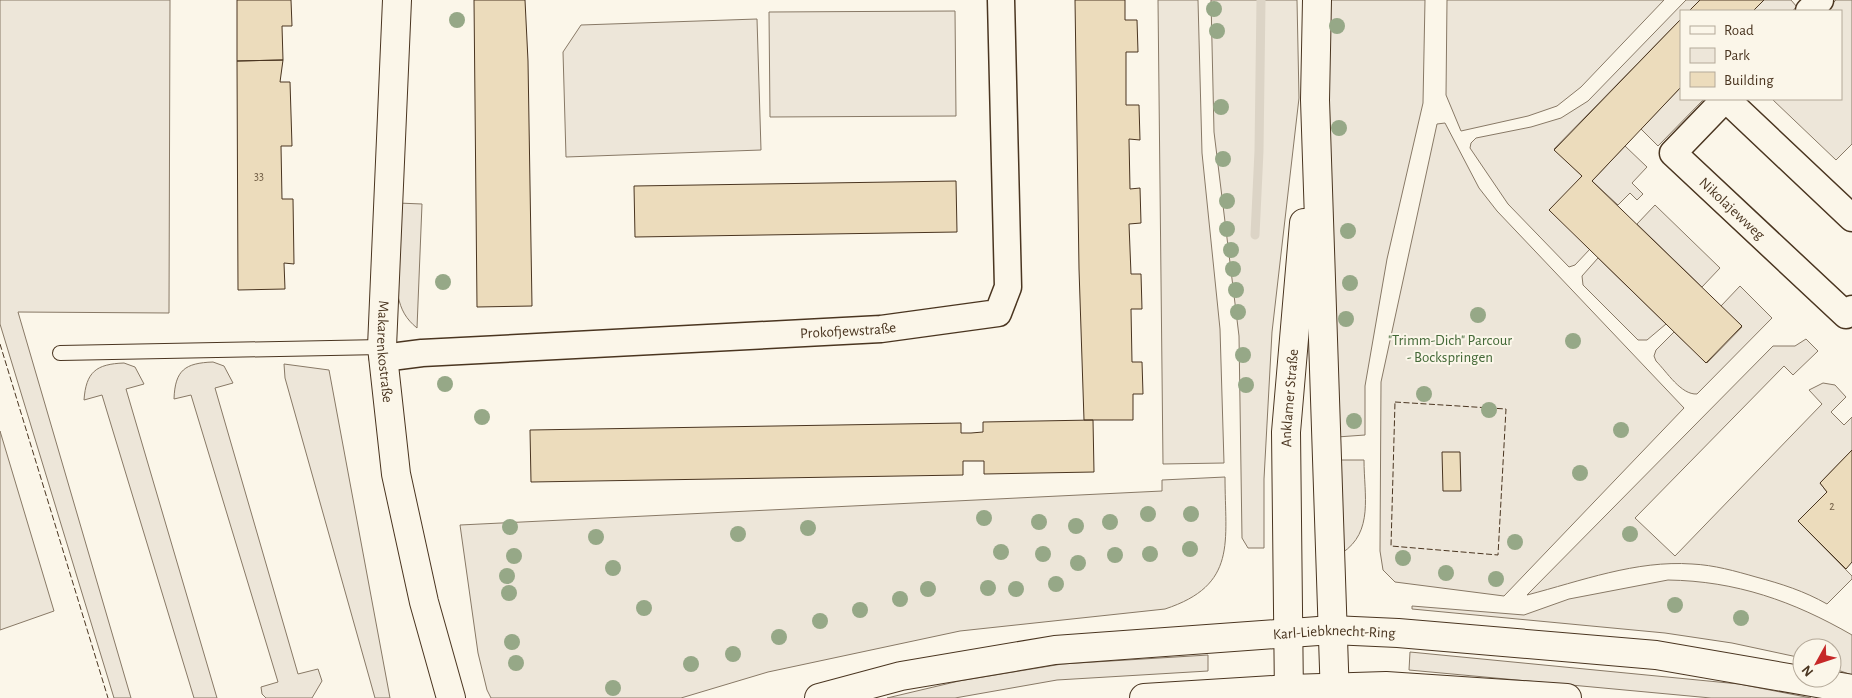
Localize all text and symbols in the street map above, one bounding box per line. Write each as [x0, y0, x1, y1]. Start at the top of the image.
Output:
legend [1680, 10, 1842, 100]
text: Road [1724, 23, 1754, 38]
text: Park [1724, 48, 1750, 63]
text: Building [1724, 73, 1774, 88]
house number: 33 [254, 170, 264, 182]
street label: Nikolajewweg [1697, 174, 1768, 243]
street label: Makarenkostraße [374, 300, 396, 404]
street label: Prokofjewstraße [800, 320, 897, 341]
park label: "Trimm-Dich" Parcour - Bockspringen [1388, 333, 1512, 365]
street label: Anklamer Straße [1278, 348, 1301, 447]
house number: 2 [1829, 500, 1835, 512]
street label: Karl-Liebknecht-Ring [1272, 622, 1397, 642]
north arrow [1792, 638, 1842, 688]
text: N [1799, 662, 1816, 679]

